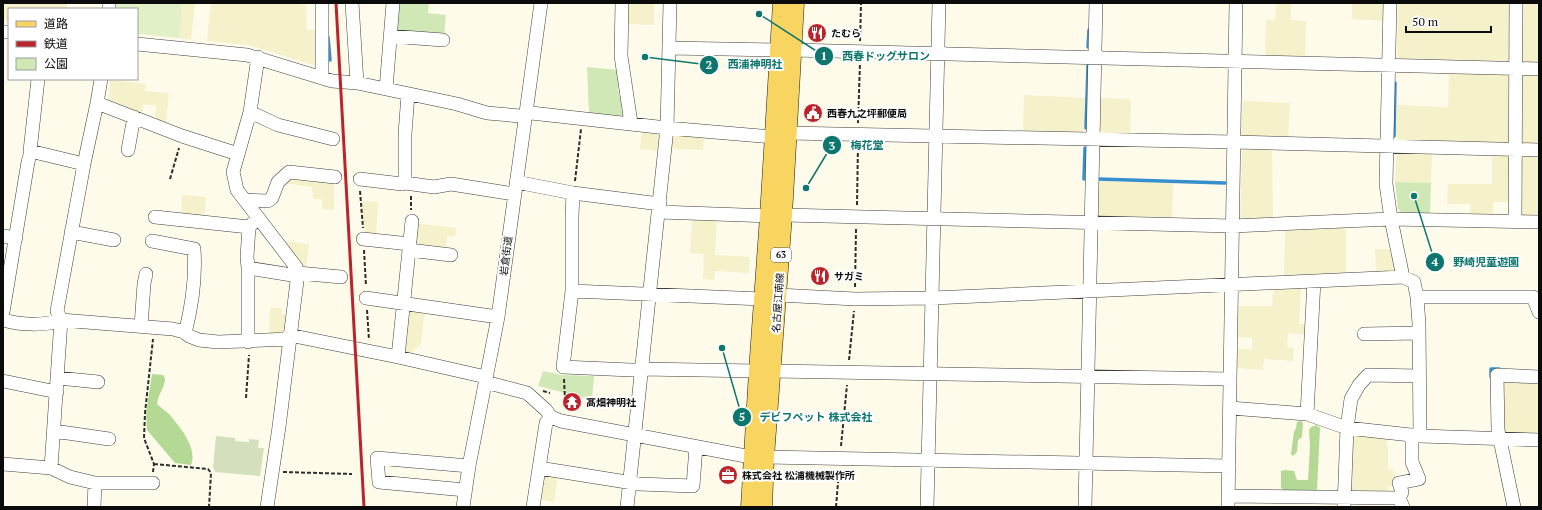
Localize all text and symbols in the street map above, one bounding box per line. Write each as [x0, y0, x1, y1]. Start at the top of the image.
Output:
legend [8, 8, 138, 80]
scale bar [1406, 8, 1491, 34]
text: 50 m [1412, 14, 1439, 29]
text: 道路 [44, 16, 68, 31]
restaurant icon: たむら [806, 22, 828, 44]
place label: たむら [831, 27, 861, 40]
text: 鉄道 [44, 36, 68, 51]
callout: 西春ドッグサロン [814, 44, 938, 67]
text: 1 [821, 48, 827, 63]
text: 西春ドッグサロン [842, 49, 930, 63]
callout: 西浦神明社 [699, 53, 790, 76]
text: 公園 [44, 56, 68, 71]
text: 2 [706, 57, 713, 72]
text: 西浦神明社 [728, 57, 783, 71]
public building icon: 西春九之坪郵便局 [802, 102, 824, 124]
place label: 西春九之坪郵便局 [827, 107, 907, 120]
callout: 梅花堂 [822, 134, 891, 157]
text: 3 [829, 138, 836, 153]
text: 梅花堂 [851, 138, 884, 152]
street label: 岩倉街道 [497, 235, 515, 277]
road number: 63 [771, 248, 791, 262]
callout: 野崎児童遊園 [1425, 251, 1527, 274]
text: 4 [1432, 254, 1439, 269]
text: 野崎児童遊園 [1453, 255, 1519, 269]
restaurant icon: サガミ [809, 265, 831, 287]
place label: サガミ [834, 270, 864, 283]
street label: 名古屋江南線 [769, 273, 787, 333]
temple icon: 髙畑神明社 [561, 391, 583, 413]
place label: 髙畑神明社 [586, 396, 637, 409]
callout: デビフペット 株式会社 [732, 406, 880, 429]
text: 5 [739, 409, 745, 424]
text: デビフペット 株式会社 [760, 410, 872, 424]
office icon: 株式会社 松浦機械製作所 [717, 464, 739, 486]
place label: 株式会社 松浦機械製作所 [742, 469, 855, 482]

